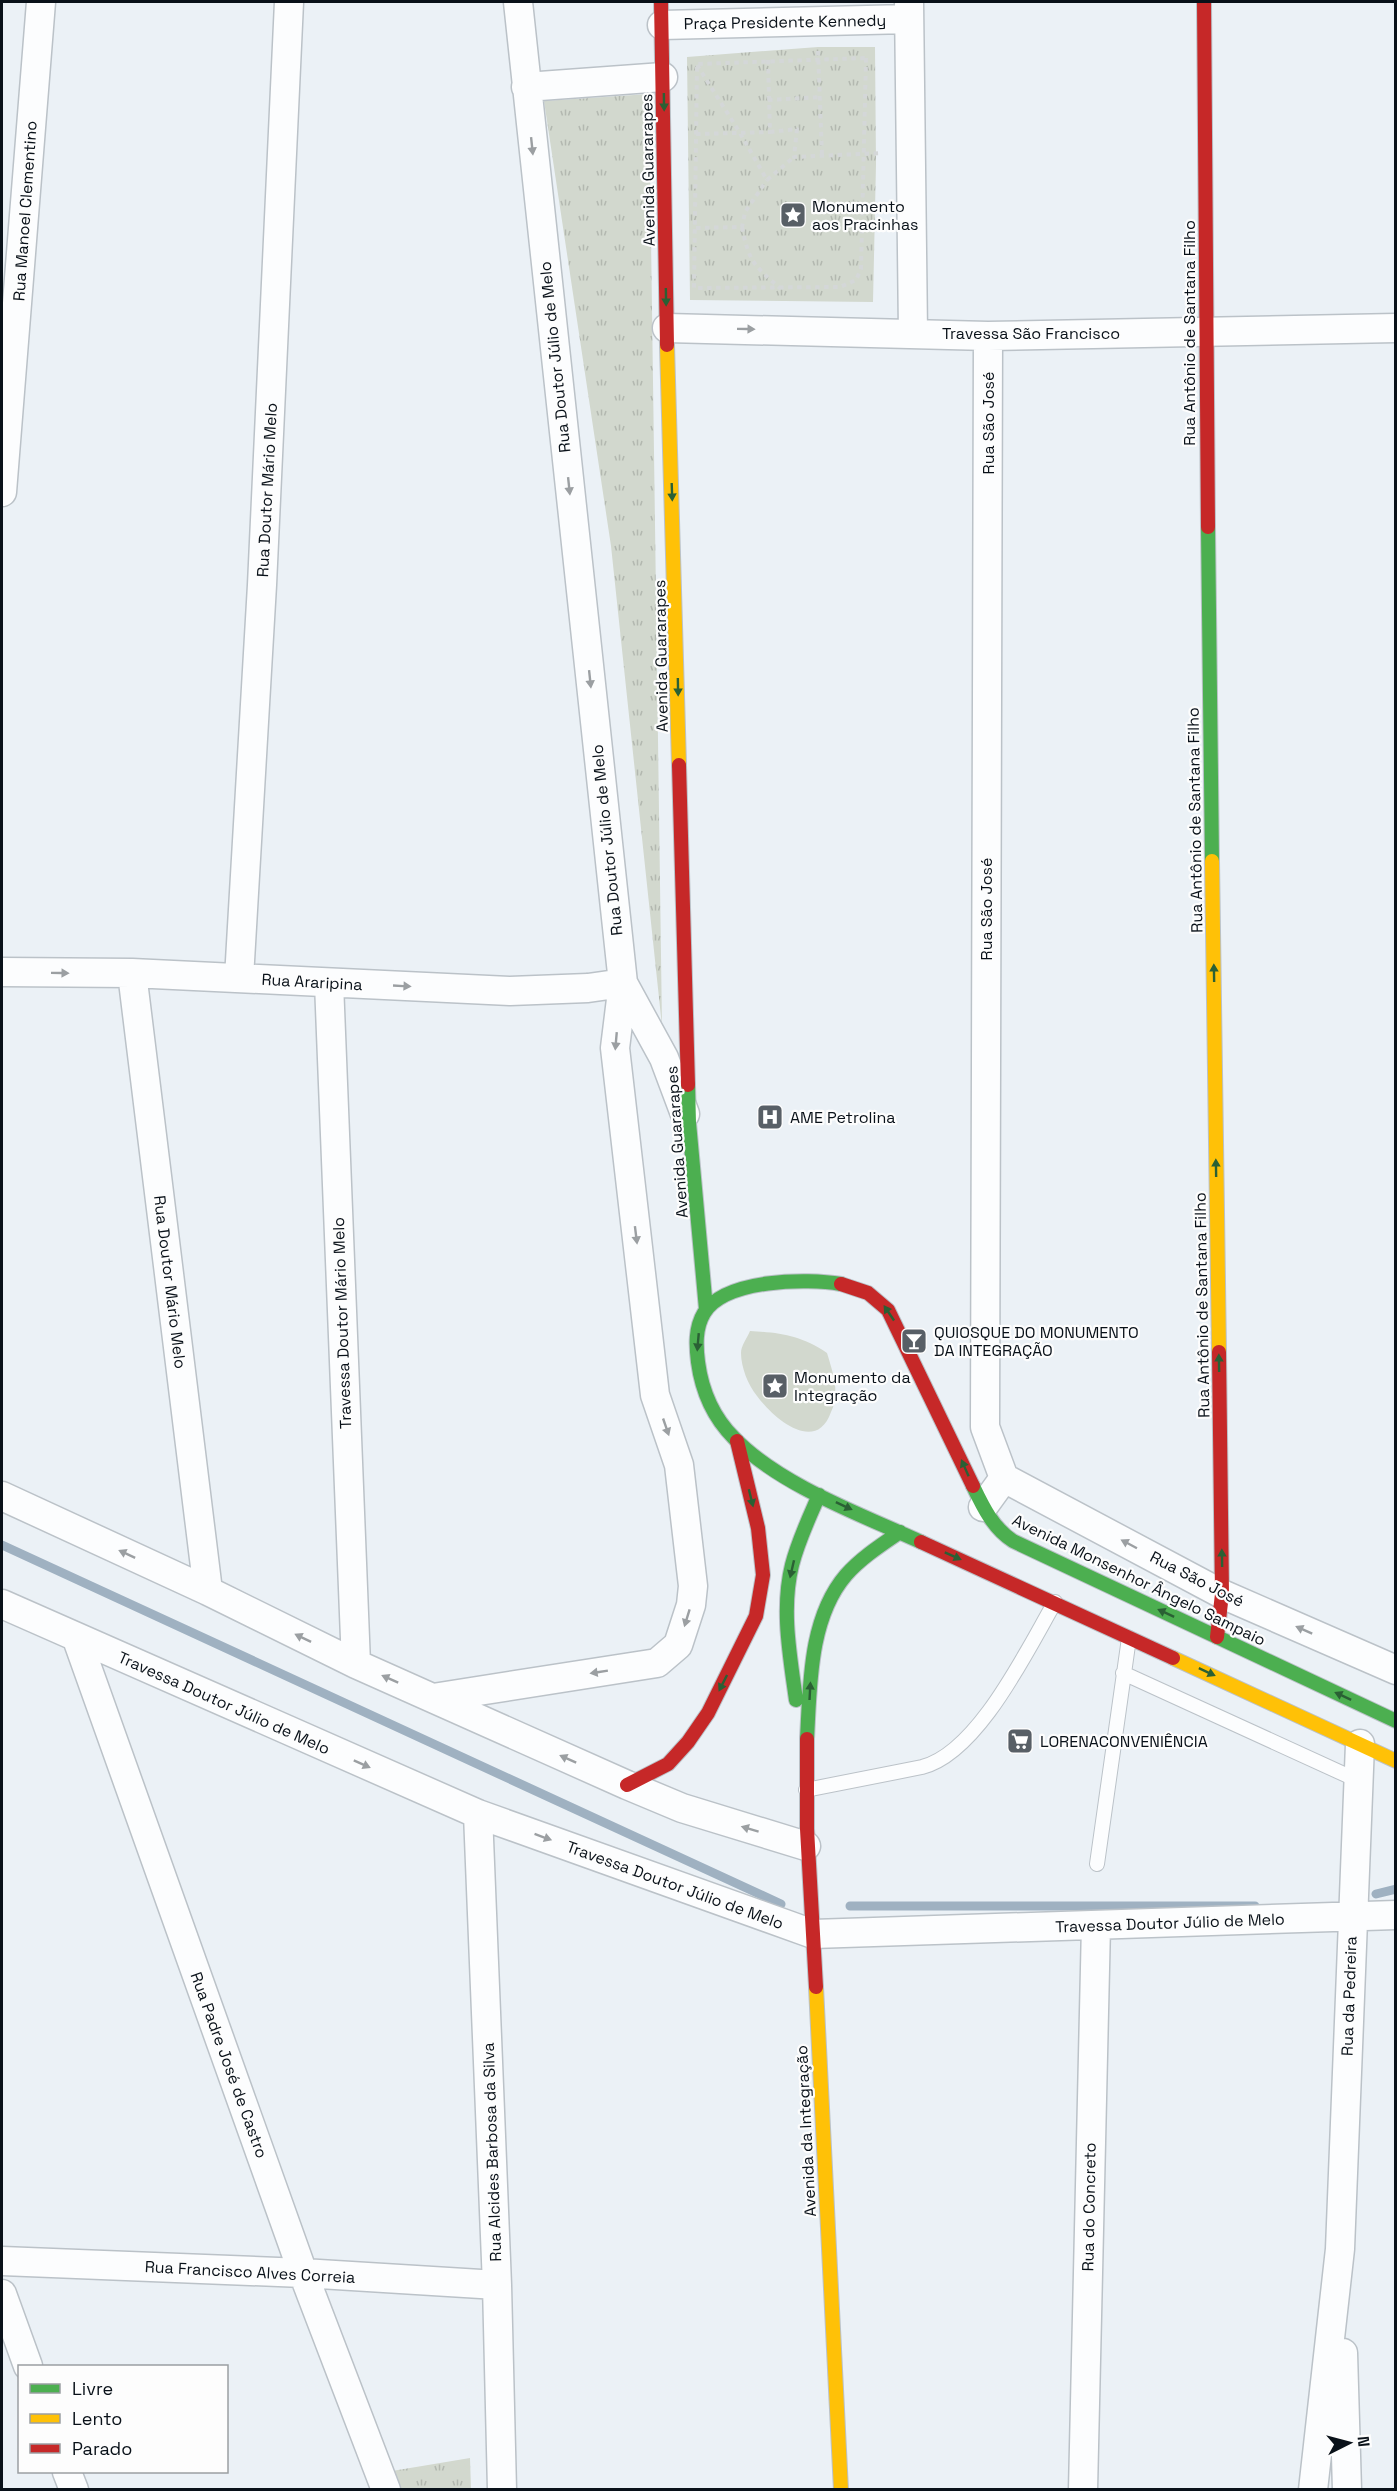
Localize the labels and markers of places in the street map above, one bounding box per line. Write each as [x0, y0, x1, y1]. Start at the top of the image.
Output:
place label: Monumento aos Pracinhas [812, 196, 918, 235]
place icon: Monumento aos Pracinhas [778, 200, 808, 230]
hospital icon: AME Petrolina [755, 1102, 785, 1132]
place label: AME Petrolina [790, 1107, 895, 1128]
place label: QUIOSQUE DO MONUMENTO DA INTEGRAÇÃO [934, 1322, 1139, 1361]
bar icon: QUIOSQUE DO MONUMENTO DA INTEGRAÇÃO [899, 1326, 929, 1356]
place label: Monumento da Integração [794, 1367, 911, 1406]
place icon: Monumento da Integração [760, 1371, 790, 1401]
supermarket icon: LORENACONVENIÊNCIA [1005, 1726, 1035, 1756]
place label: LORENACONVENIÊNCIA [1040, 1731, 1208, 1752]

